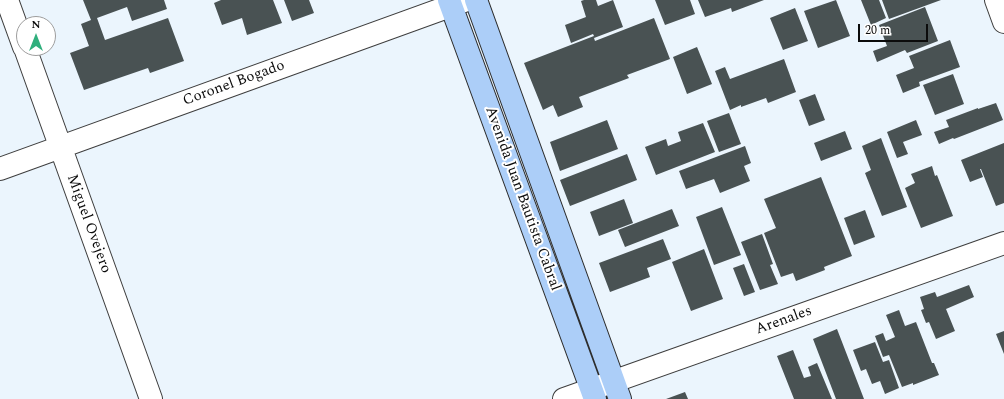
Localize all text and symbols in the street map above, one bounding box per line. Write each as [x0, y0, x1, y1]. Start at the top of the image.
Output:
north arrow [16, 16, 56, 56]
text: N [32, 16, 40, 33]
scale bar [860, 16, 930, 42]
text: 20 m [865, 21, 890, 40]
street label: Coronel Bogado [181, 57, 287, 111]
street label: Avenida Juan Bautista Cabral [480, 105, 564, 293]
street label: Miguel Ovejero [62, 172, 114, 276]
street label: Arenales [753, 303, 815, 339]

